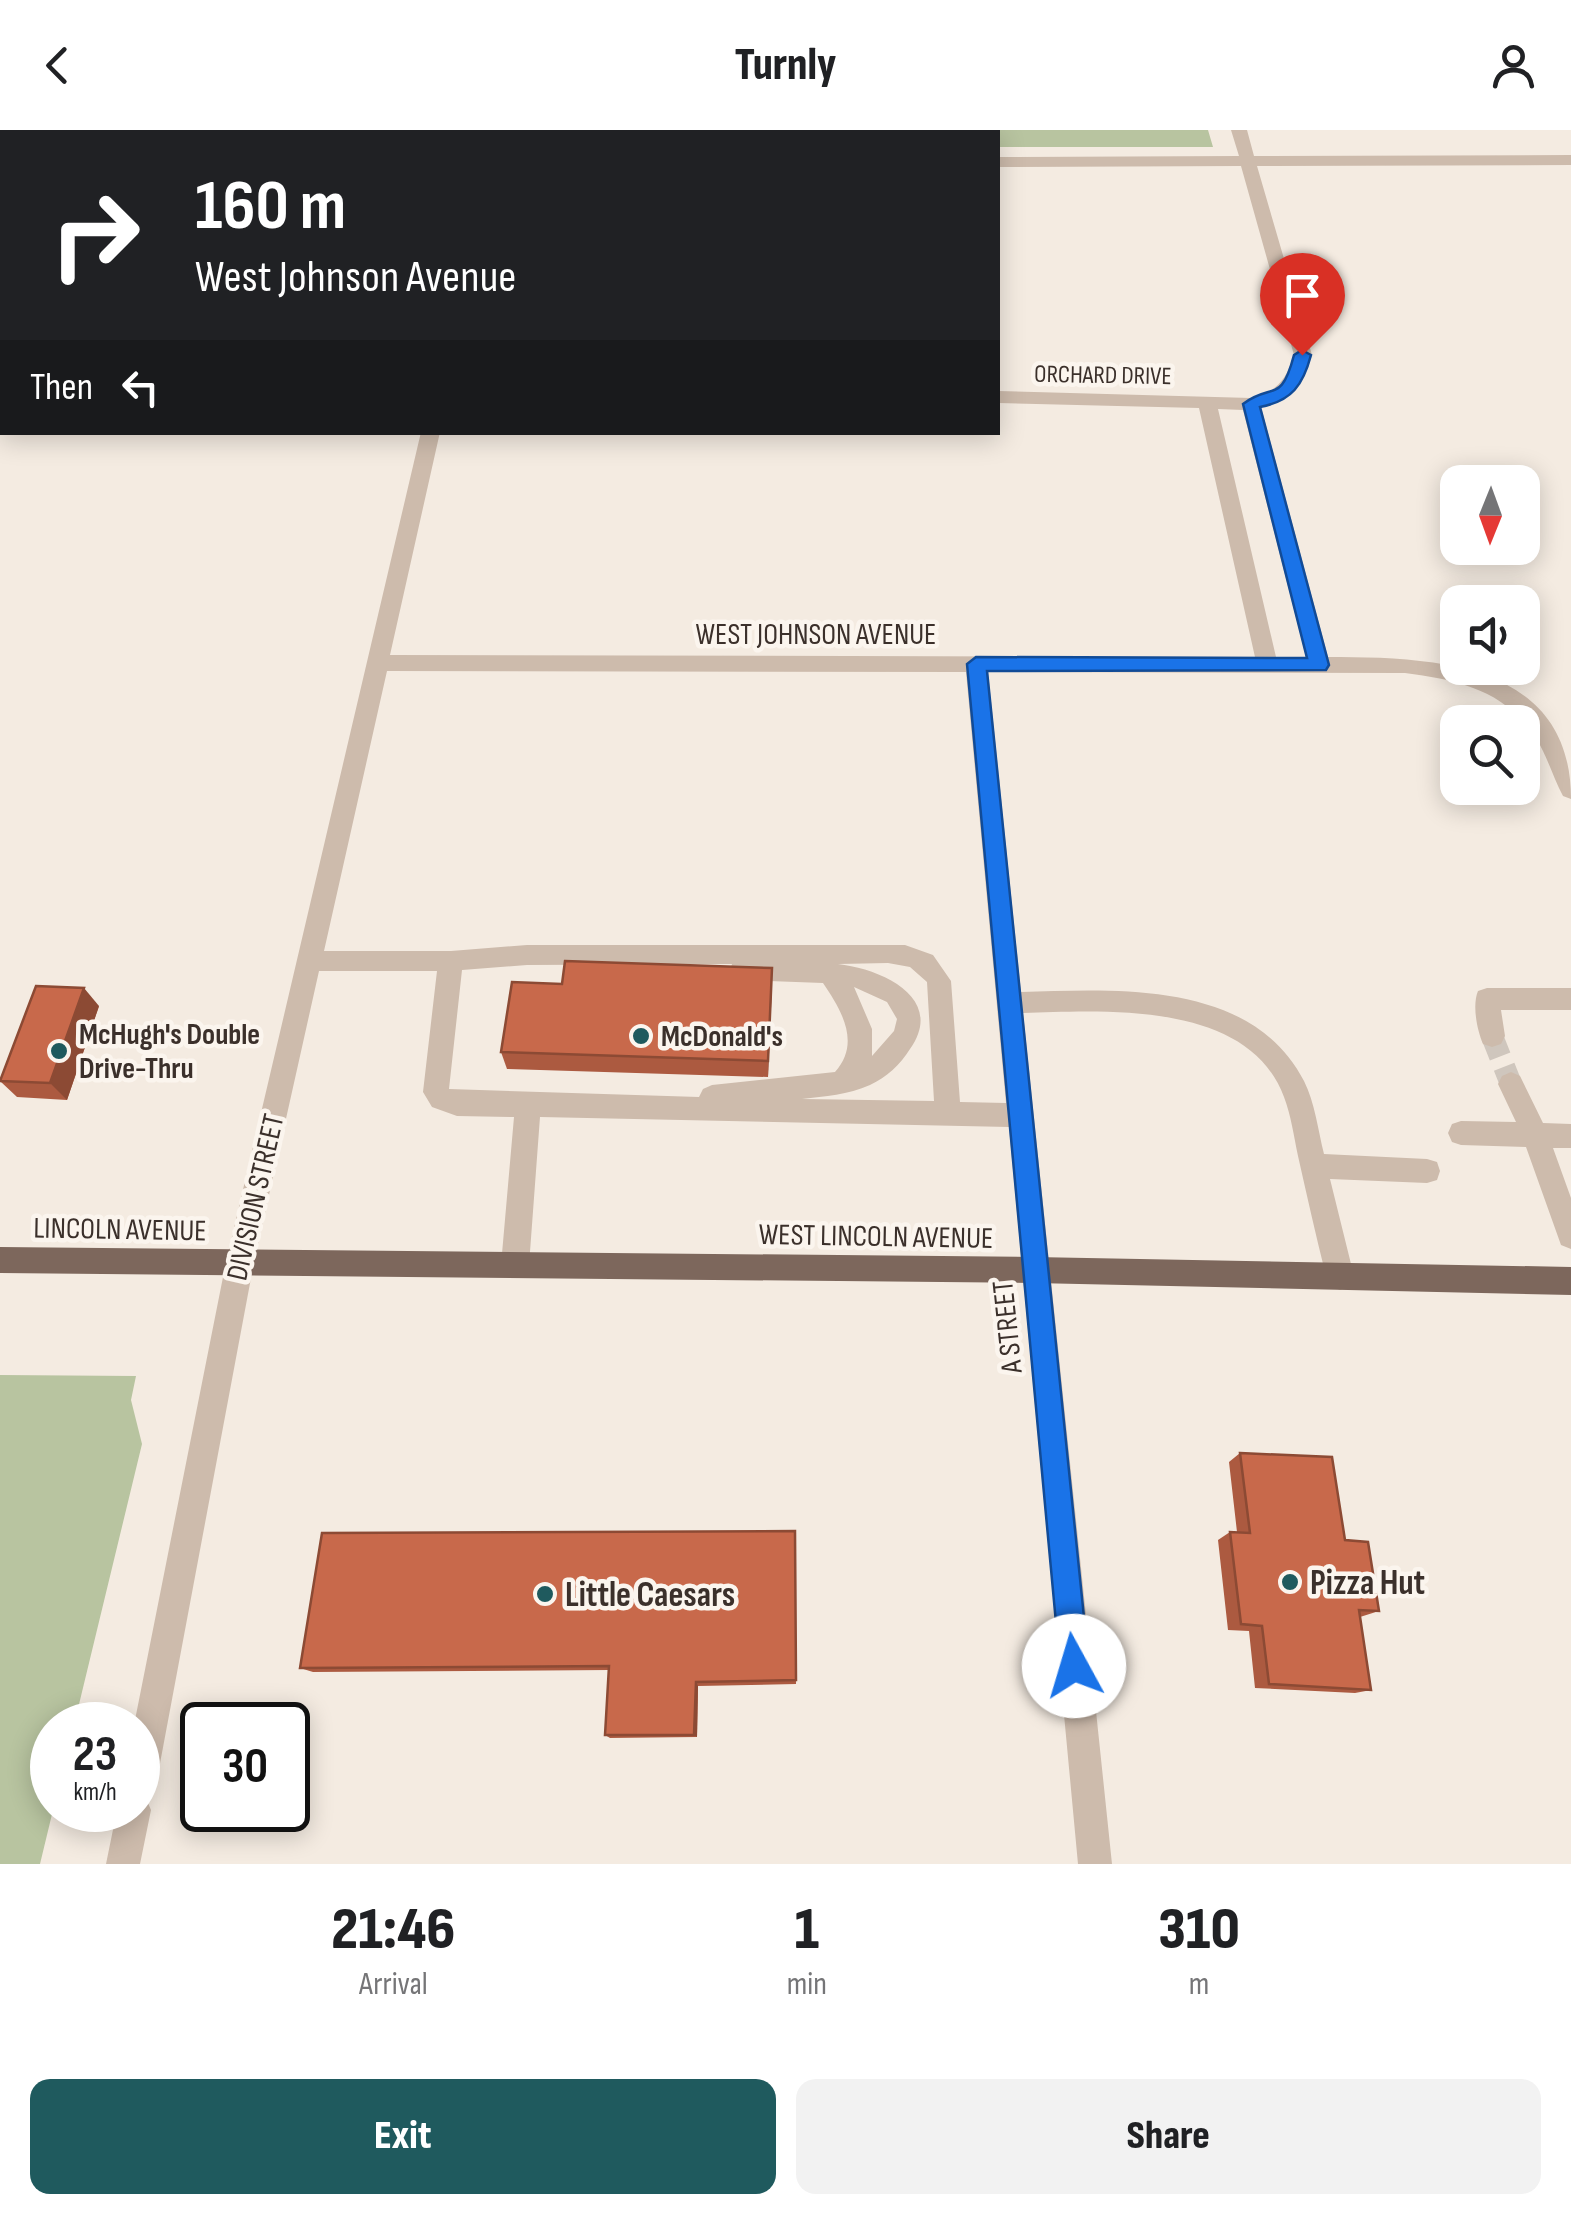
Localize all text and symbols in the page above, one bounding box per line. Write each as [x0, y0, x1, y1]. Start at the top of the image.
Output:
icon: back [30, 38, 85, 93]
text: Turnly [735, 38, 836, 93]
icon: person [1486, 38, 1541, 93]
text: 160 m [195, 165, 346, 249]
icon: right [30, 170, 160, 300]
text: West Johnson Avenue [195, 250, 516, 305]
pin [1260, 253, 1345, 356]
icon: arrive [1275, 268, 1330, 323]
street label: ORCHARD DRIVE [1034, 359, 1172, 392]
icon: left [113, 360, 168, 415]
text: Then [30, 365, 93, 410]
north arrow [1440, 465, 1540, 565]
map controls [1440, 465, 1540, 805]
button: sound [1440, 585, 1540, 685]
street label: WEST JOHNSON AVENUE [696, 617, 936, 653]
button: search [1440, 705, 1540, 805]
place label: McHugh's Double Drive-Thru [79, 1017, 260, 1087]
place label: McDonald's [661, 1019, 783, 1055]
marker: McDonald's [630, 1025, 652, 1047]
marker: McHugh's Double Drive-Thru [48, 1040, 70, 1062]
street label: DIVISION STREET [219, 1110, 293, 1284]
street label: LINCOLN AVENUE [33, 1210, 207, 1250]
street label: WEST LINCOLN AVENUE [758, 1217, 994, 1257]
street label: A STREET [985, 1279, 1031, 1376]
place label: Pizza Hut [1310, 1562, 1425, 1605]
marker: Pizza Hut [1279, 1571, 1301, 1593]
place label: Little Caesars [565, 1574, 735, 1617]
marker: Little Caesars [534, 1583, 556, 1605]
position arrow [1022, 1614, 1126, 1718]
speed limit sign: 30 [180, 1702, 310, 1832]
text: 23 [73, 1725, 117, 1785]
text: km/h [73, 1777, 117, 1808]
text: 21:46 [331, 1894, 456, 1966]
text: 1 [795, 1894, 819, 1966]
text: 310 [1158, 1894, 1240, 1966]
text: Arrival [359, 1965, 428, 2004]
text: min [787, 1965, 827, 2004]
text: m [1189, 1965, 1209, 2004]
button: Exit [30, 2079, 776, 2194]
button: Share [796, 2079, 1541, 2194]

